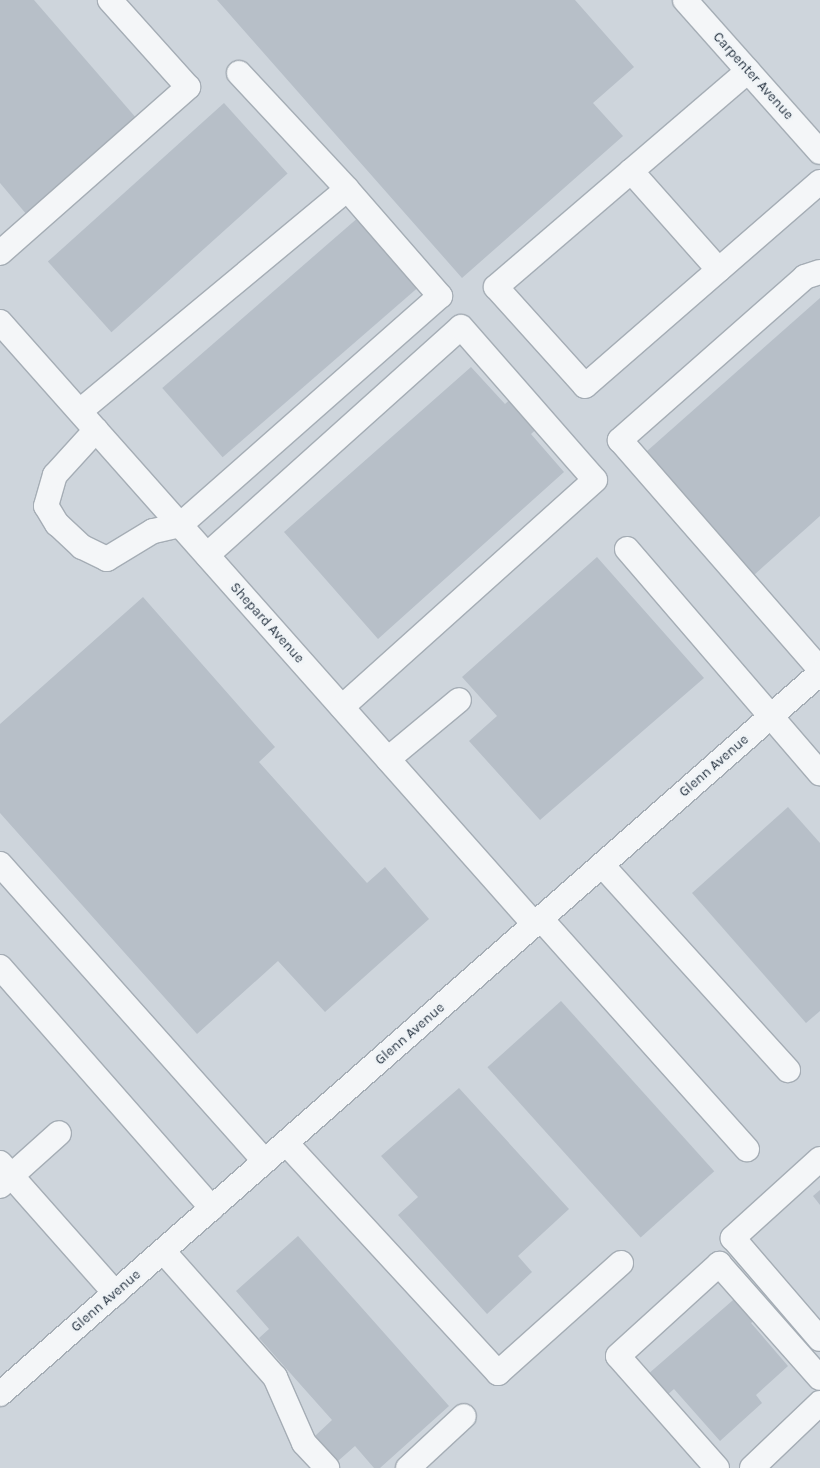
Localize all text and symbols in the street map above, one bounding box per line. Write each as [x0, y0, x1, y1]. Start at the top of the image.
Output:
street label: Carpenter Avenue [709, 29, 797, 123]
street label: Shepard Avenue [226, 579, 308, 667]
street label: Glenn Avenue [676, 731, 752, 801]
street label: Glenn Avenue [372, 999, 448, 1069]
street label: Glenn Avenue [68, 1266, 144, 1336]

